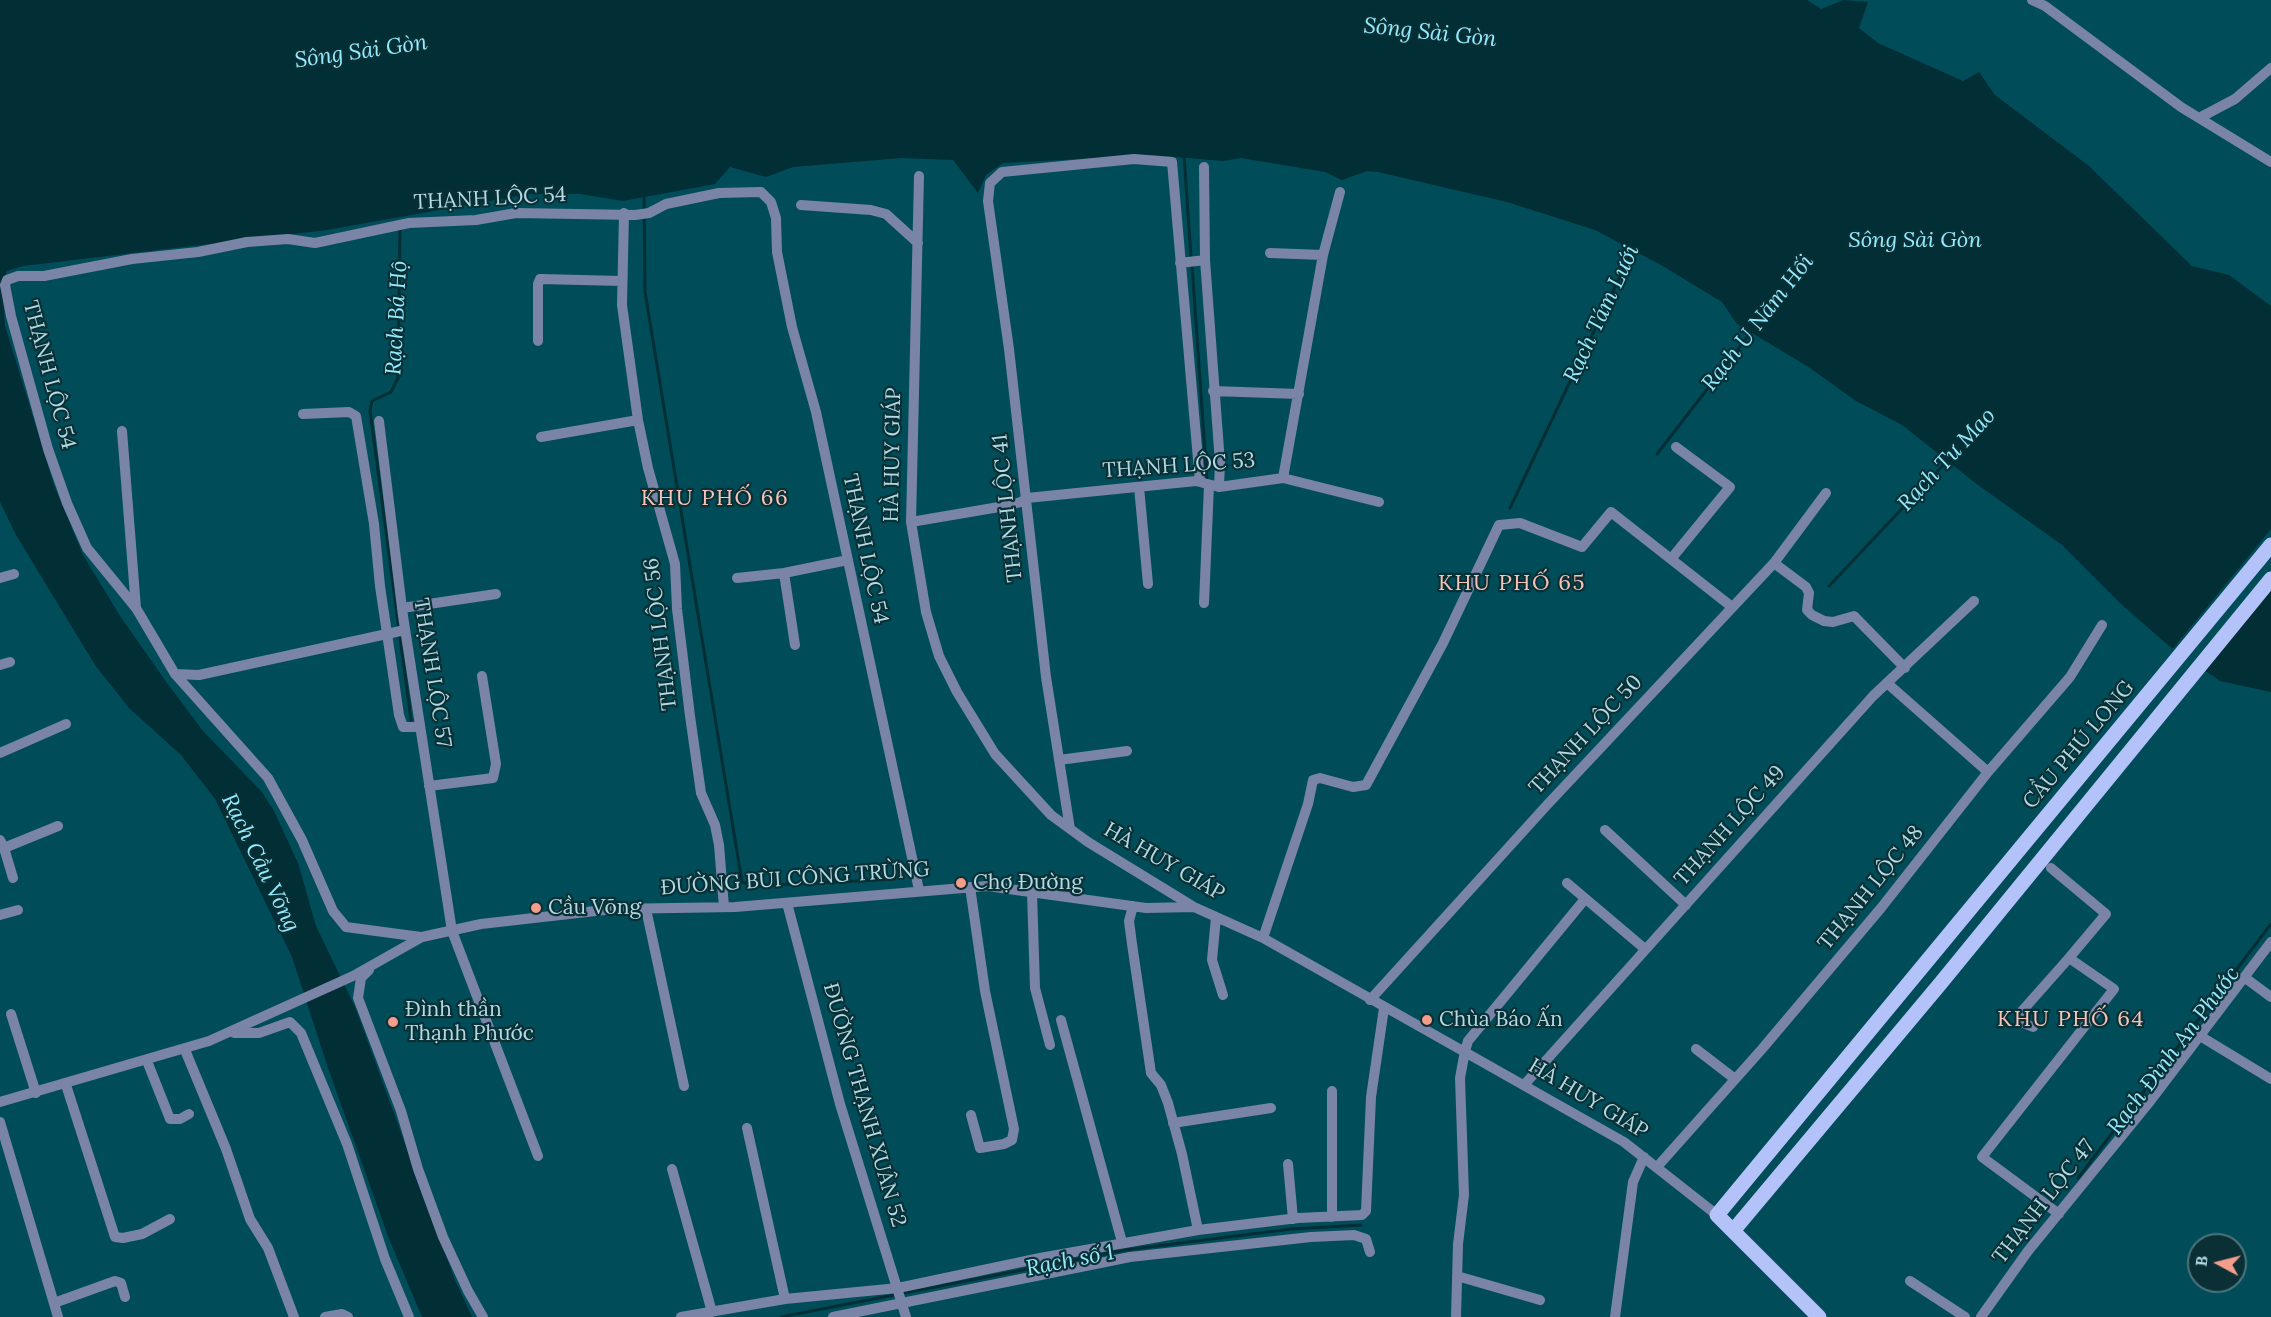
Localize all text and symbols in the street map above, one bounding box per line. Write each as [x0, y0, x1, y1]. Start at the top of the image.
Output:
water label: Sông Sài Gòn [1362, 13, 1498, 53]
water label: Sông Sài Gòn [293, 30, 429, 74]
street label: THẠNH LỘC 54 [413, 182, 567, 216]
water label: Sông Sài Gòn [1848, 228, 1982, 254]
water label: Rạch Tám Lưới [1559, 241, 1645, 387]
water label: Rạch U Năm Hối [1697, 250, 1819, 396]
water label: Rạch Bá Hộ [381, 260, 413, 376]
street label: THẠNH LỘC 54 [17, 298, 81, 452]
street label: HÀ HUY GIÁP [879, 387, 907, 523]
water label: Rạch Tư Mao [1893, 403, 2001, 517]
street label: THẠNH LỘC 41 [988, 433, 1028, 583]
street label: THẠNH LỘC 53 [1102, 448, 1256, 484]
street label: THẠNH LỘC 54 [837, 472, 893, 626]
district label: KHU PHỐ 66 [641, 486, 789, 512]
street label: THẠNH LỘC 56 [639, 556, 683, 712]
district label: KHU PHỐ 65 [1438, 571, 1586, 597]
street label: THẠNH LỘC 57 [408, 596, 456, 750]
street label: THẠNH LỘC 50 [1524, 670, 1648, 800]
street label: CẦU PHÚ LONG [2018, 676, 2140, 814]
street label: THẠNH LỘC 49 [1669, 761, 1791, 891]
water label: Rạch Cầu Võng [215, 790, 305, 936]
street label: HÀ HUY GIÁP [1099, 817, 1229, 907]
street label: THẠNH LỘC 48 [1813, 821, 1929, 955]
street label: ĐƯỜNG BÙI CÔNG TRỪNG [660, 857, 930, 901]
place label: Chợ Đường [973, 870, 1083, 896]
marker: Chợ Đường [954, 876, 968, 890]
place label: Cầu Võng [548, 895, 641, 921]
marker: Cầu Võng [529, 901, 543, 915]
water label: Rạch Đình An Phước [2102, 962, 2246, 1140]
street label: ĐƯỜNG THẠNH XUÂN 52 [817, 980, 911, 1230]
place label: Đình thần Thạnh Phước [405, 997, 534, 1047]
place label: Chùa Báo Ấn [1439, 1007, 1563, 1033]
district label: KHU PHỐ 64 [1997, 1007, 2145, 1033]
marker: Chùa Báo Ấn [1420, 1013, 1434, 1027]
marker: Đình thần Thạnh Phước [386, 1015, 400, 1029]
street label: HÀ HUY GIÁP [1524, 1053, 1652, 1145]
street label: THẠNH LỘC 47 [1988, 1135, 2100, 1269]
north arrow [2187, 1233, 2247, 1293]
water label: Rạch số 1 [1024, 1240, 1116, 1282]
text: B [2191, 1255, 2212, 1268]

